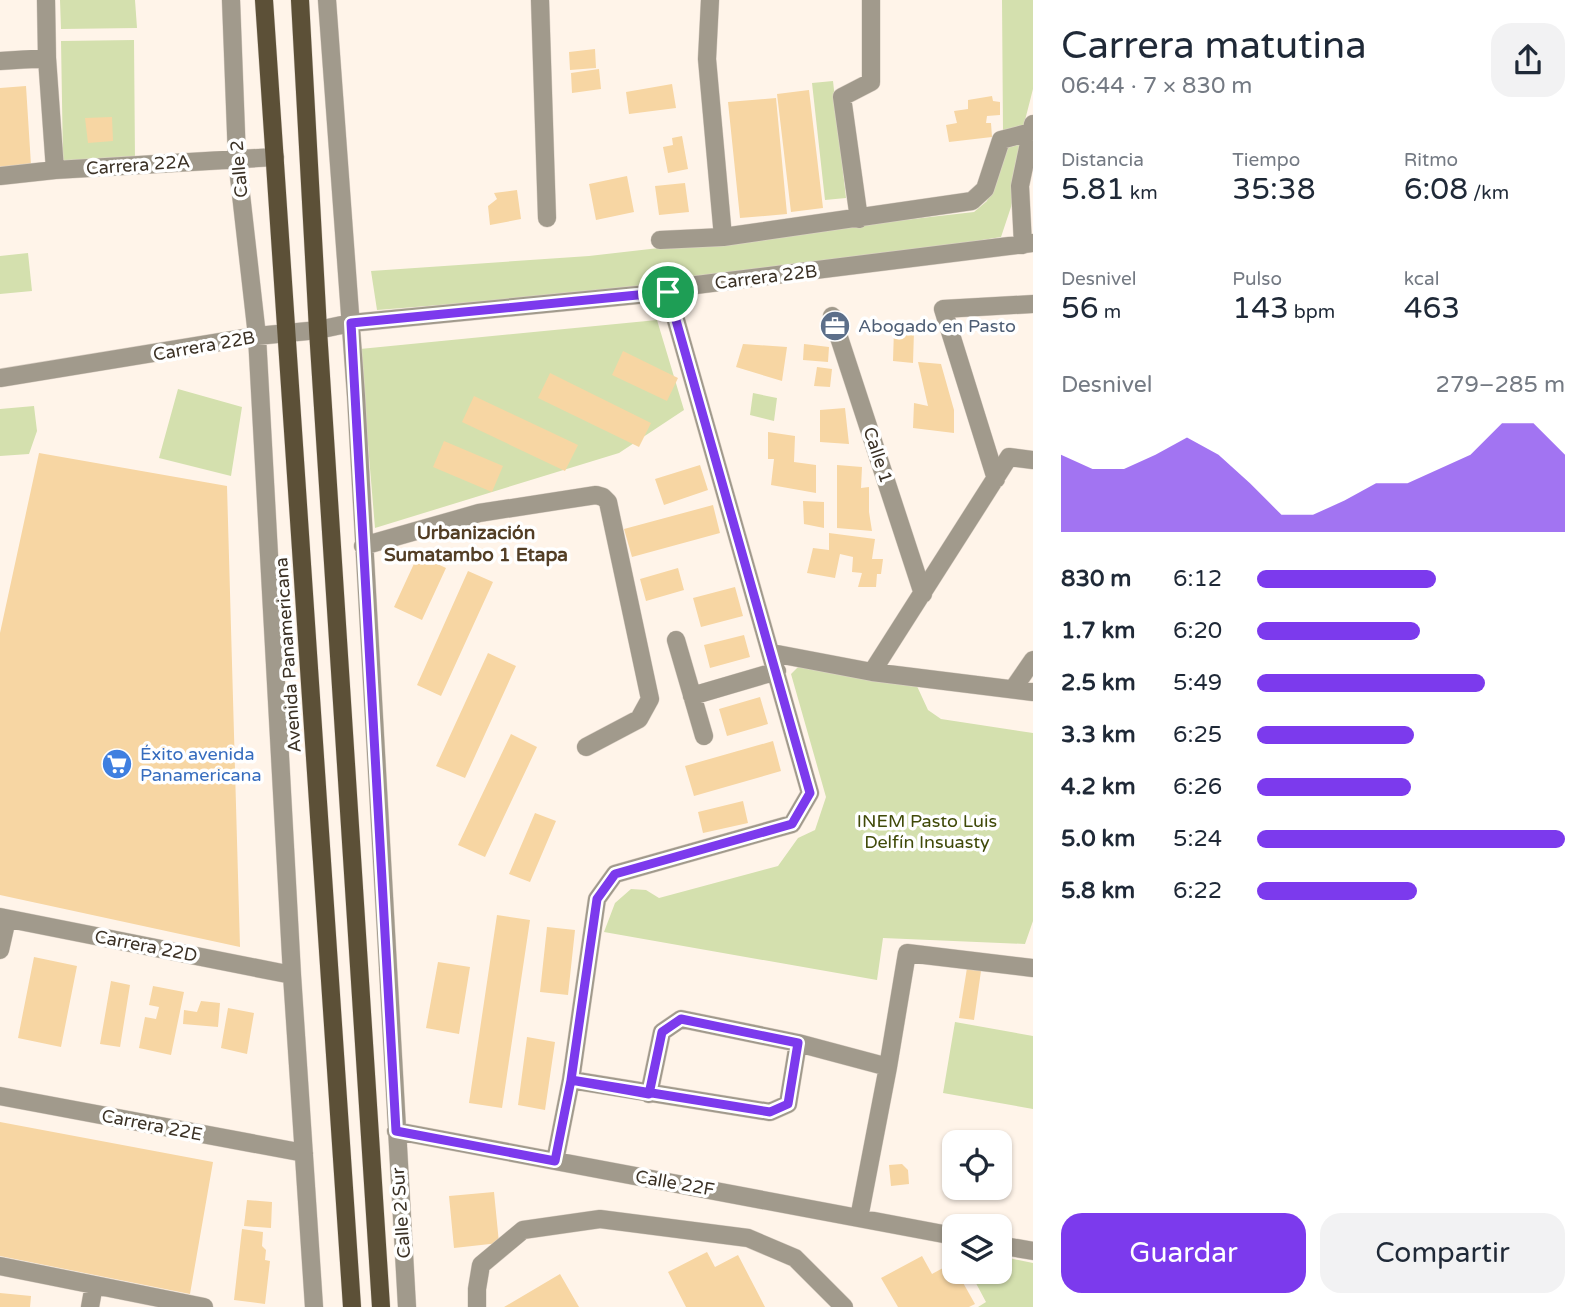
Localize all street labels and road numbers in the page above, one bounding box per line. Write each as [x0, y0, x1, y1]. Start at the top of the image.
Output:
street label: Calle 2 [226, 139, 252, 199]
street label: Carrera 22A [85, 150, 191, 180]
street label: Carrera 22B [713, 260, 819, 294]
street label: Carrera 22B [151, 326, 257, 366]
street label: Calle 1 [859, 424, 897, 486]
street label: Avenida Panamericana [270, 557, 306, 753]
street label: Carrera 22D [93, 925, 199, 967]
street label: Carrera 22E [100, 1104, 204, 1146]
street label: Calle 22F [634, 1165, 716, 1201]
street label: Calle 2 Sur [387, 1167, 415, 1259]

